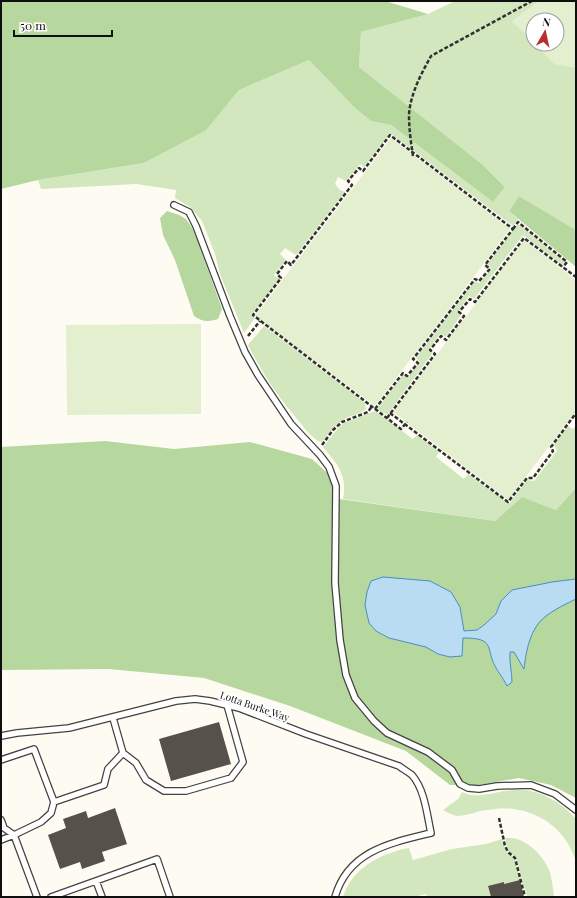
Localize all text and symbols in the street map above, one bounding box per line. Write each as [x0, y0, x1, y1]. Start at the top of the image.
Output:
scale bar [14, 12, 112, 38]
north arrow [525, 12, 565, 52]
text: N [542, 14, 552, 30]
text: 50 m [20, 17, 46, 33]
street label: Lotta Burke Way [218, 688, 292, 724]

